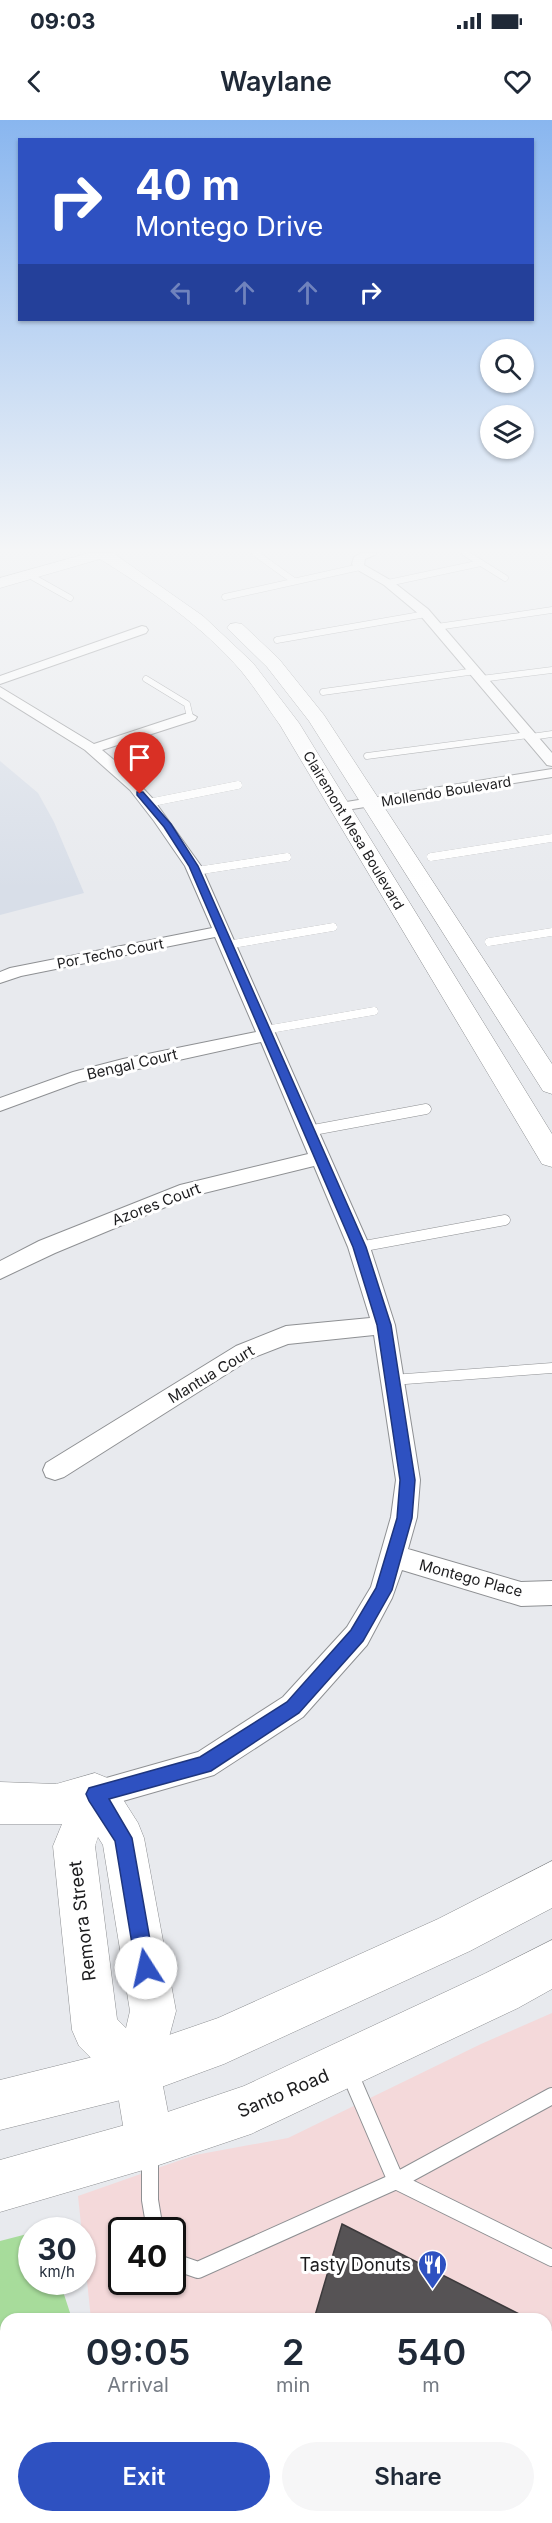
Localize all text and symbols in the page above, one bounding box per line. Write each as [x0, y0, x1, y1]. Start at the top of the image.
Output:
text: 09:03 [30, 8, 96, 34]
icon: back [18, 65, 51, 98]
text: Waylane [220, 65, 332, 98]
icon: heart [501, 65, 534, 98]
text: 40 m [135, 159, 240, 210]
icon: right [36, 162, 114, 240]
text: Montego Drive [135, 210, 323, 243]
icon: left [165, 276, 198, 309]
icon: ahead [228, 276, 261, 309]
icon: ahead [291, 276, 324, 309]
icon: right [354, 276, 387, 309]
map controls [480, 339, 534, 459]
button: search [480, 339, 534, 393]
button: layers [480, 405, 534, 459]
pin [114, 732, 165, 794]
icon: arrive [123, 741, 156, 774]
street label: Clairemont Mesa Boulevard [300, 748, 408, 912]
street label: Mollendo Boulevard [380, 772, 512, 810]
street label: Por Techo Court [55, 934, 165, 972]
street label: Bengal Court [85, 1044, 179, 1084]
street label: Azores Court [109, 1178, 203, 1230]
street label: Mantua Court [165, 1341, 257, 1407]
street label: Montego Place [417, 1555, 525, 1601]
street label: Remora Street [64, 1860, 100, 1982]
position arrow [114, 1936, 178, 2000]
street label: Santo Road [234, 2064, 332, 2122]
speed limit sign: 40 [108, 2217, 186, 2295]
text: 30 [37, 2231, 77, 2267]
restaurant icon: Tasty Donuts [416, 2248, 448, 2290]
place label: Tasty Donuts [299, 2254, 411, 2275]
text: km/h [39, 2262, 75, 2281]
text: 09:05 [86, 2330, 190, 2374]
text: 2 [282, 2330, 304, 2374]
text: 540 [396, 2330, 466, 2374]
text: Arrival [107, 2373, 169, 2397]
text: min [276, 2373, 310, 2397]
text: m [422, 2373, 440, 2397]
button: Exit [18, 2442, 270, 2511]
button: Share [282, 2442, 534, 2511]

